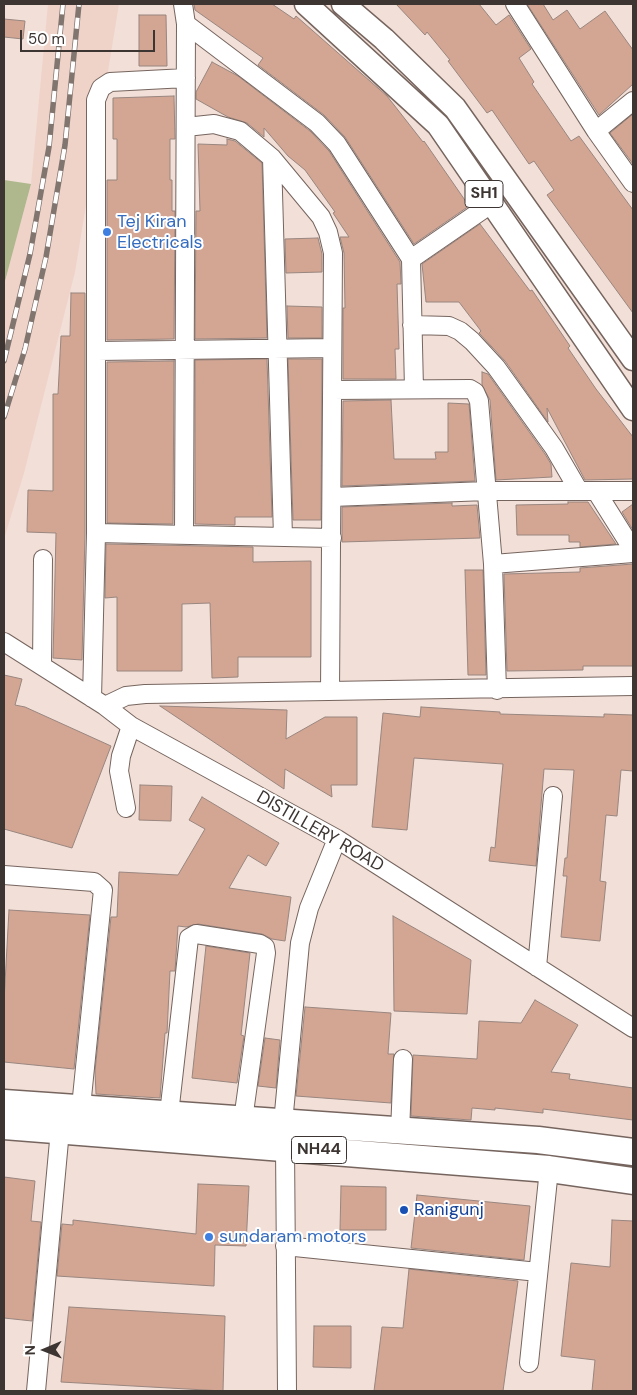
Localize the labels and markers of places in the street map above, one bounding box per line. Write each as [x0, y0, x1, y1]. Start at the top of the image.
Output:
place label: Tej Kiran Electricals [117, 211, 203, 253]
marker: Tej Kiran Electricals [101, 226, 113, 238]
place label: Ranigunj [414, 1199, 484, 1221]
marker: Ranigunj [398, 1204, 410, 1216]
place label: sundaram motors [219, 1226, 367, 1248]
marker: sundaram motors [203, 1231, 215, 1243]

